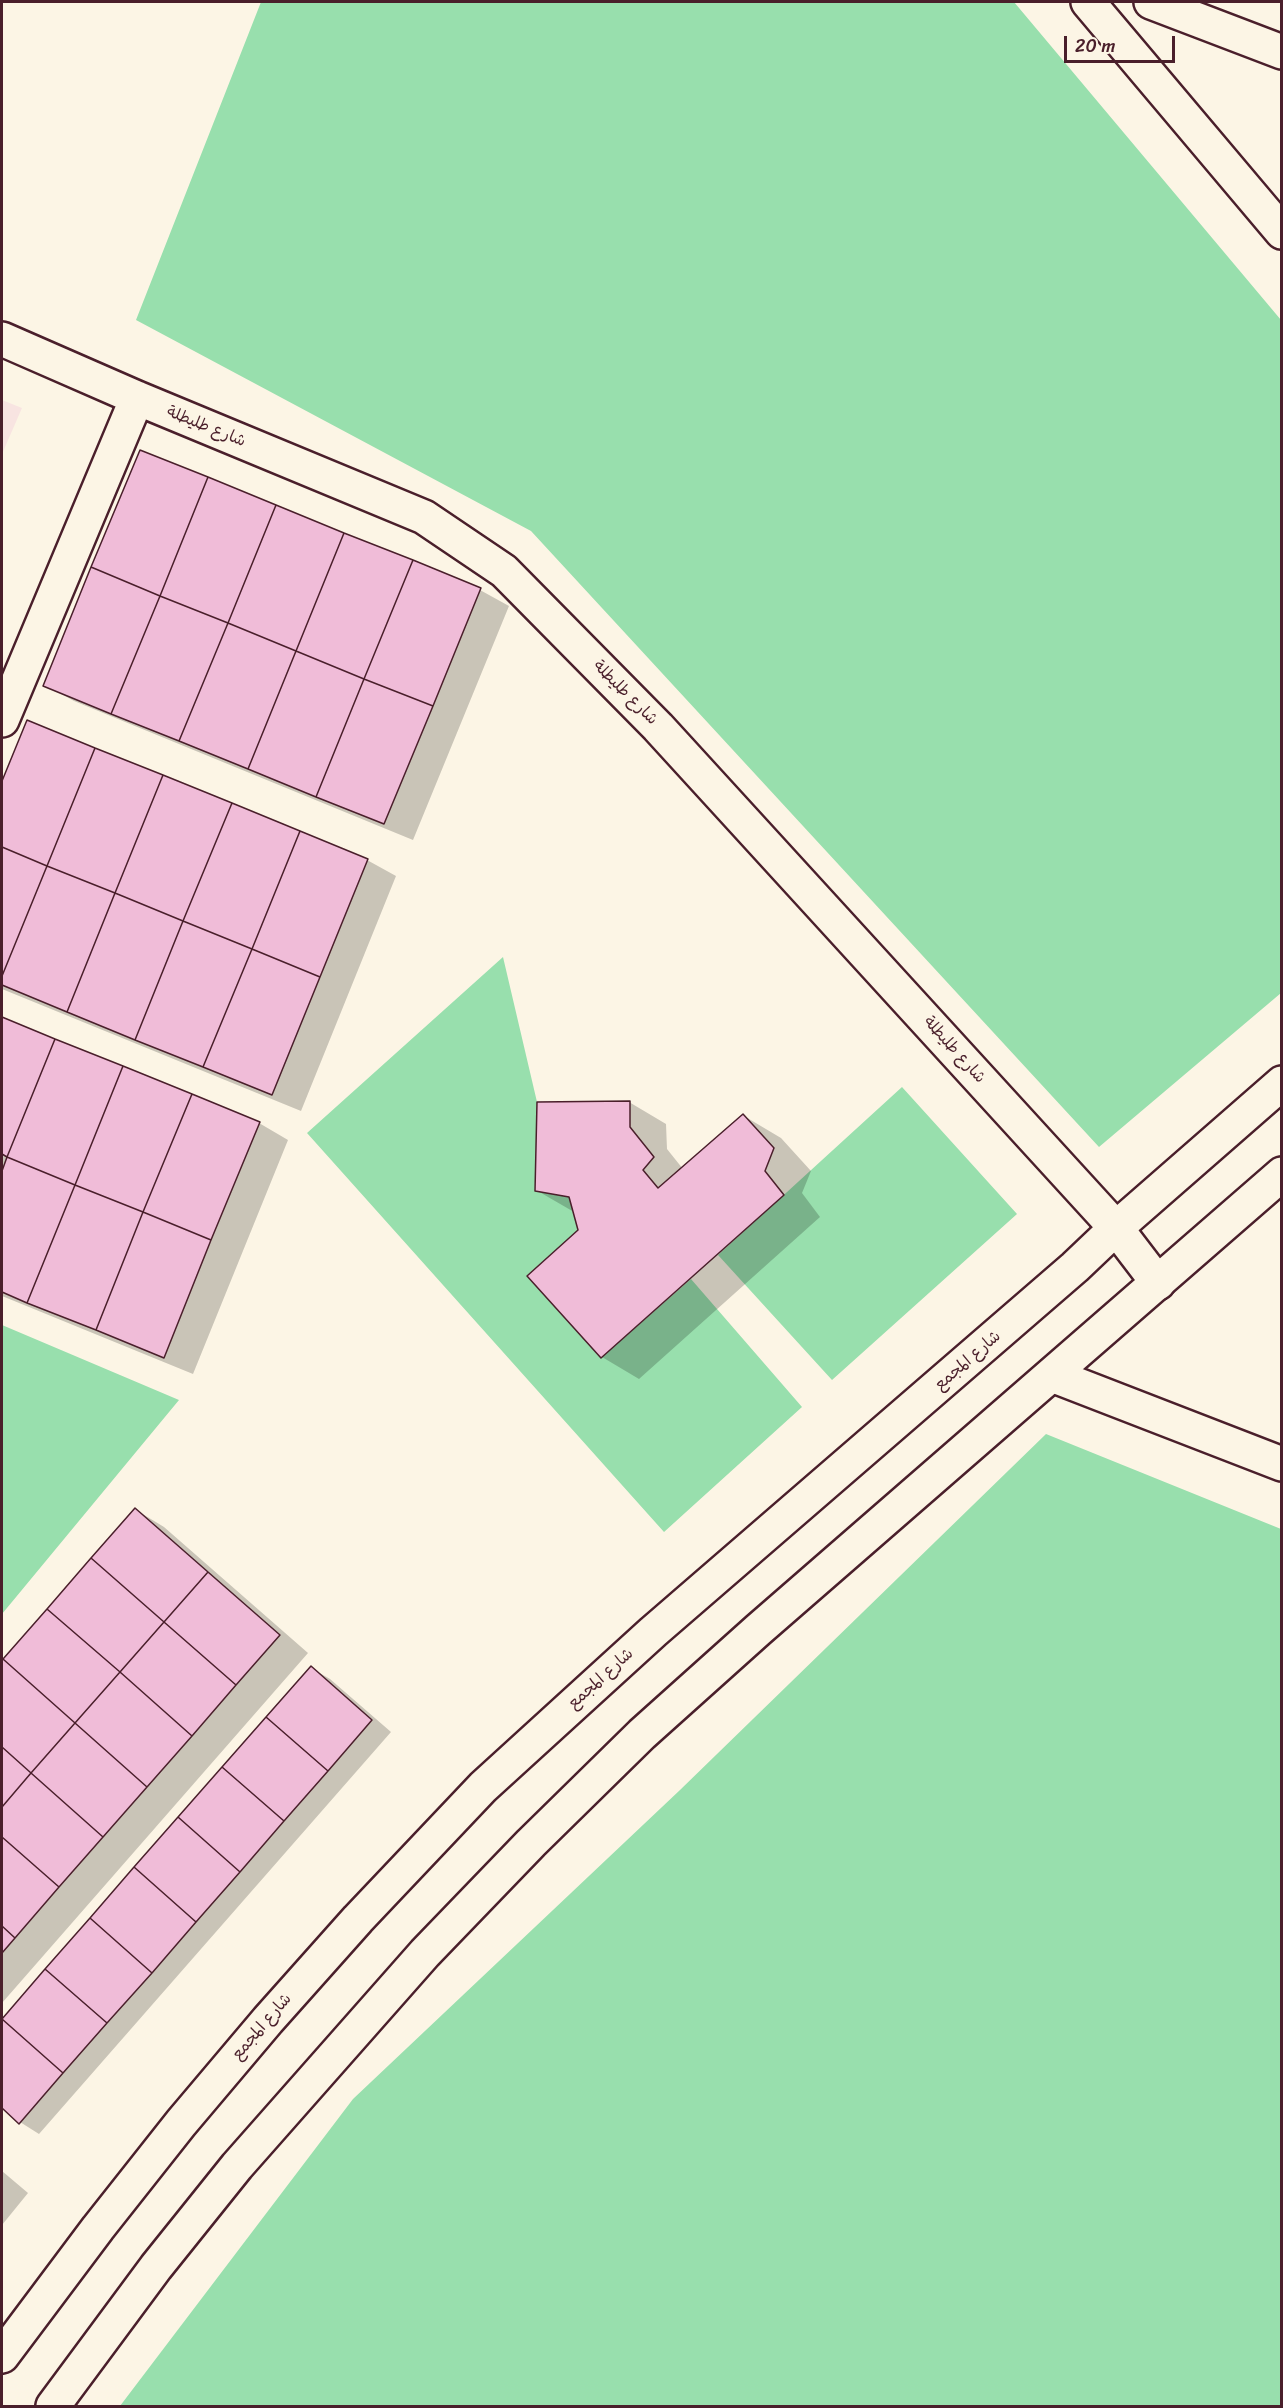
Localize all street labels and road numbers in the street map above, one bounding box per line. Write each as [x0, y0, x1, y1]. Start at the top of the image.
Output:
street label: شارع طليطلة [164, 402, 248, 452]
street label: شارع طليطلة [589, 657, 661, 729]
street label: شارع طليطلة [919, 1013, 989, 1087]
street label: شارع المجمع [931, 1327, 1005, 1395]
street label: شارع المجمع [564, 1645, 638, 1713]
street label: شارع المجمع [228, 1990, 296, 2064]

